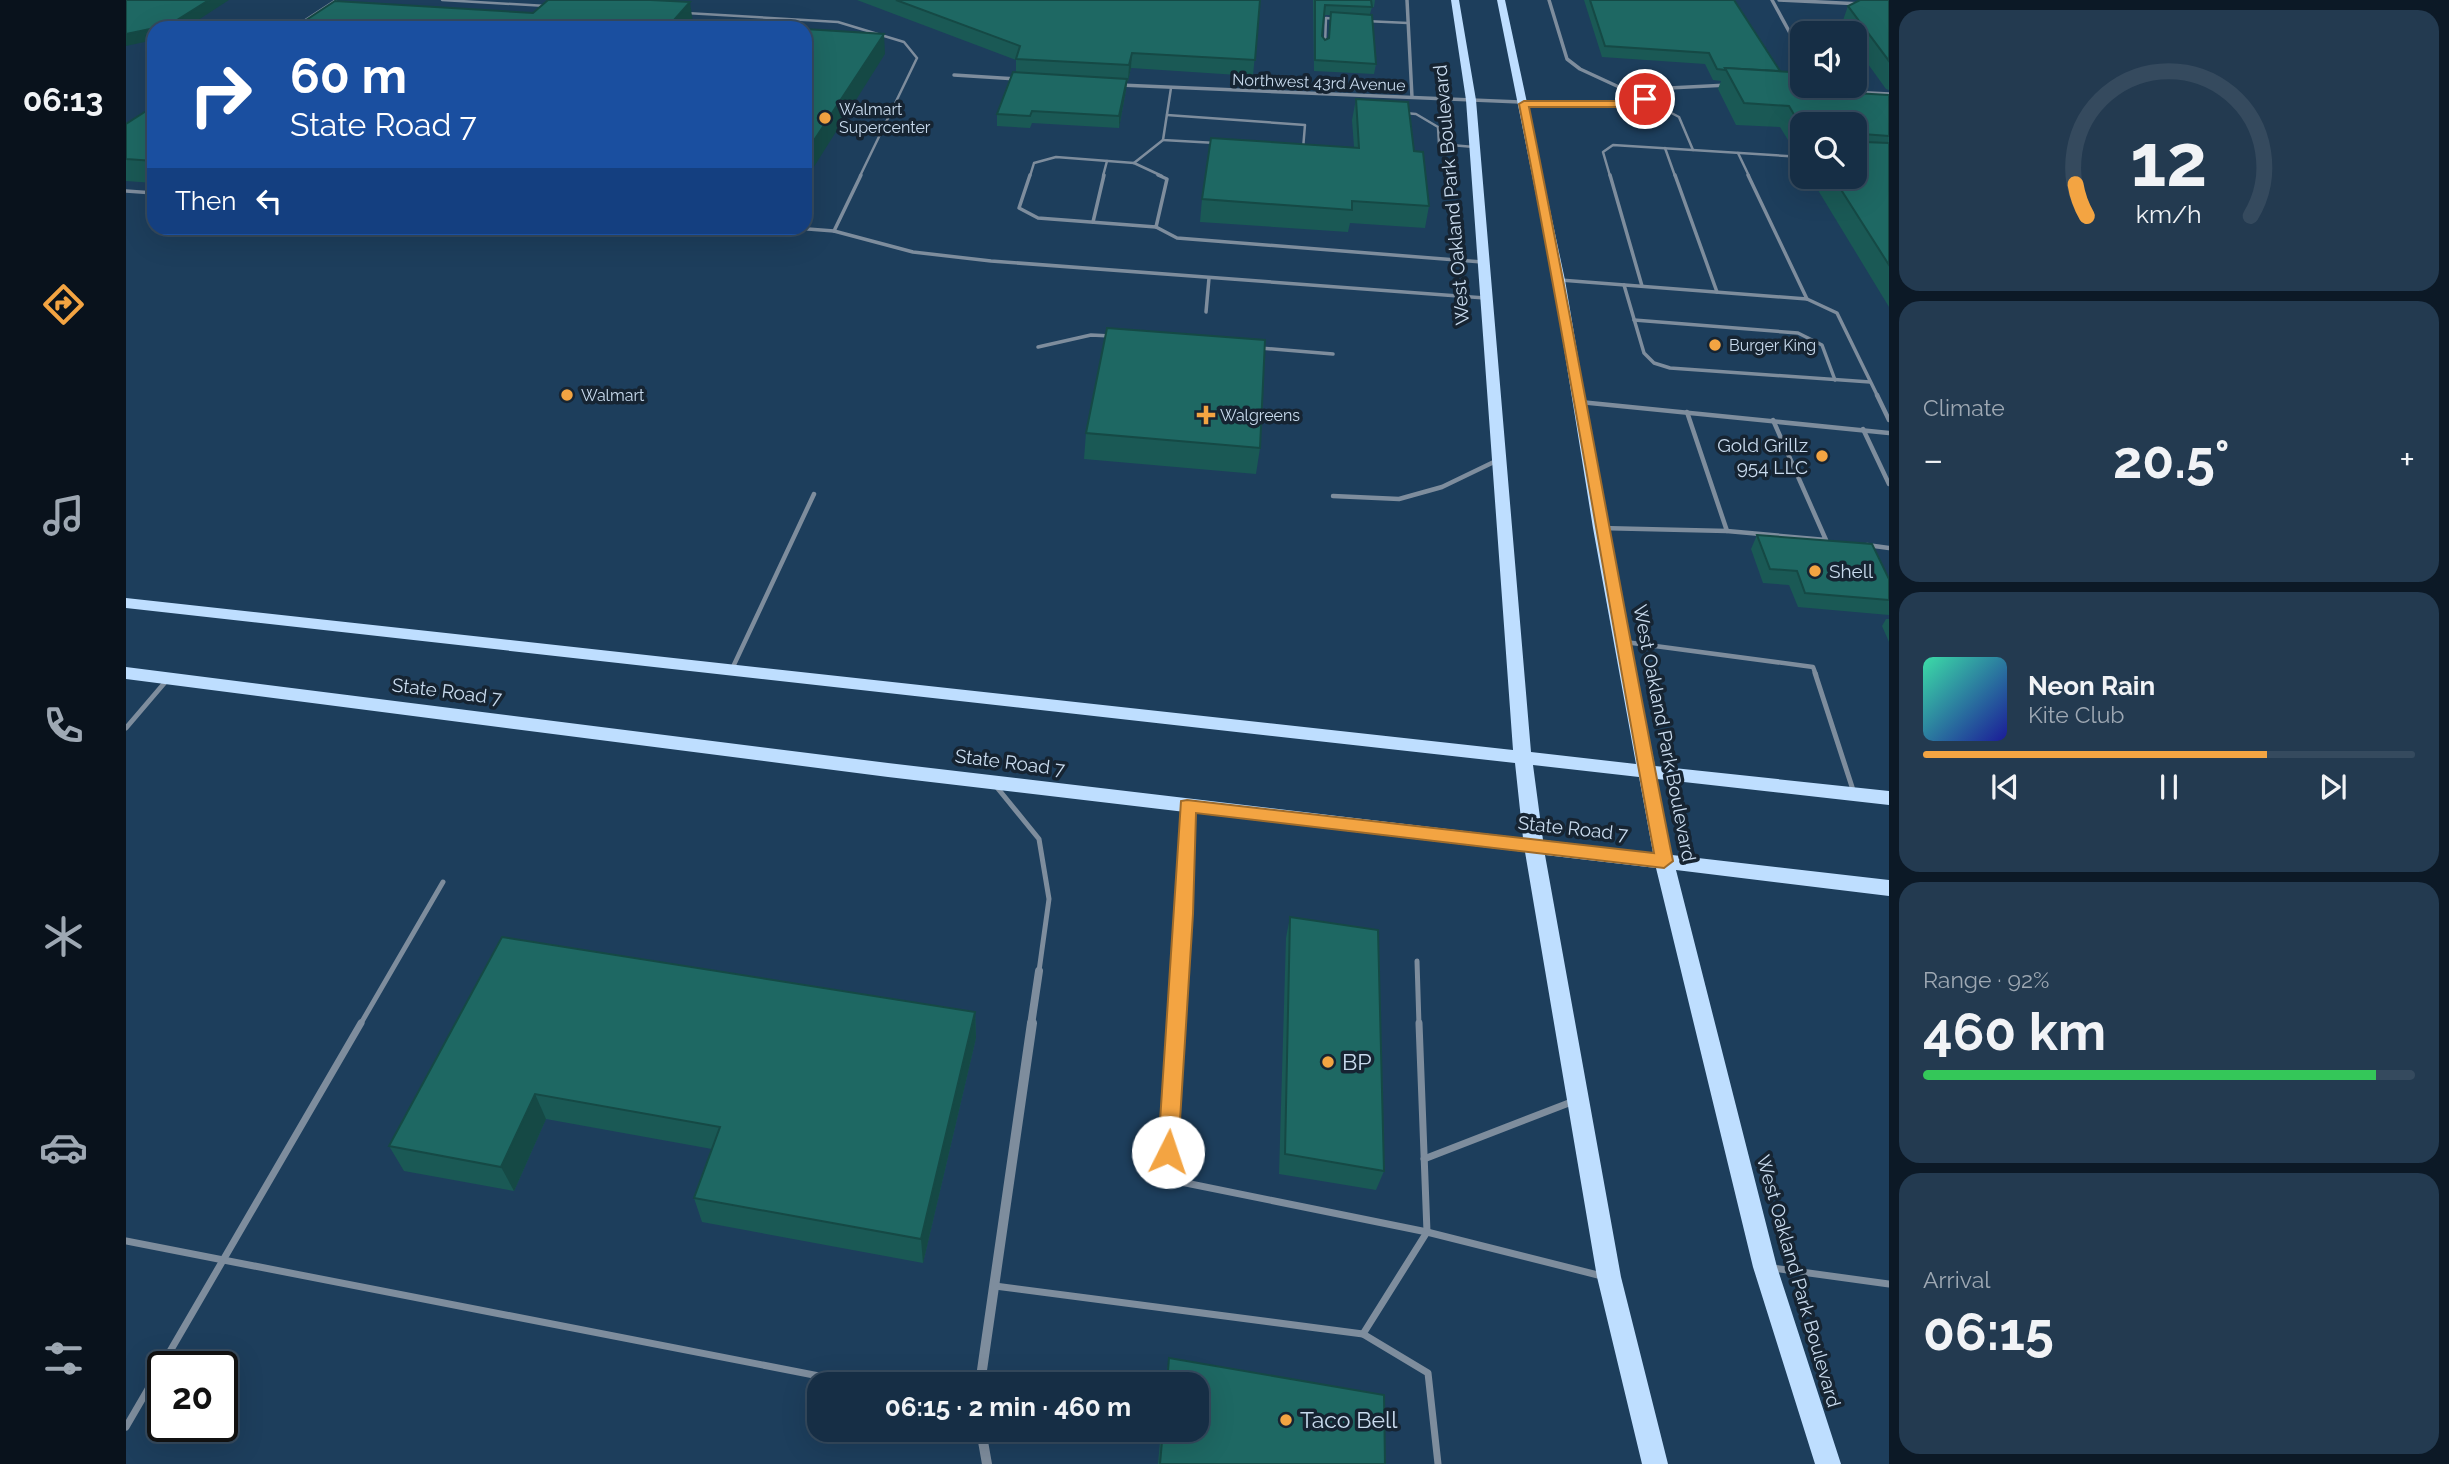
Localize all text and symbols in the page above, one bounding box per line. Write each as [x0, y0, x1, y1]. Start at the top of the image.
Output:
map controls [1790, 21, 1867, 189]
button: sound [1790, 21, 1867, 98]
text: 60 m [290, 47, 407, 104]
icon: right [175, 49, 266, 140]
street label: West Oakland Park Boulevard [1429, 64, 1473, 326]
pin [1615, 69, 1675, 129]
street label: Northwest 43rd Avenue [1232, 70, 1406, 95]
icon: arrive [1626, 80, 1664, 118]
text: 06:13 [23, 81, 103, 118]
place label: Walmart Supercenter [839, 100, 931, 137]
text: State Road 7 [290, 106, 477, 143]
marker: Walmart Supercenter [817, 110, 833, 126]
button: search [1790, 112, 1867, 189]
text: 12 [2130, 119, 2208, 204]
icon: left [250, 182, 288, 220]
text: Then [175, 186, 236, 216]
text: km/h [2136, 199, 2202, 229]
icon: directions [39, 280, 88, 329]
place label: Burger King [1729, 336, 1816, 355]
marker: Burger King [1707, 337, 1723, 353]
place label: Walmart [581, 386, 645, 405]
marker: Walmart [559, 387, 575, 403]
text: Climate [1923, 394, 2005, 421]
place label: Walgreens [1220, 406, 1300, 425]
marker: Walgreens [1198, 407, 1214, 423]
text: 20.5° [2113, 429, 2230, 490]
place label: Gold Grillz 954 LLC [1717, 434, 1808, 478]
text: − [1923, 437, 1943, 482]
text: + [2399, 437, 2415, 482]
marker: Gold Grillz 954 LLC [1814, 448, 1830, 464]
icon: music [39, 491, 88, 540]
place label: Shell [1829, 560, 1874, 582]
marker: Shell [1807, 563, 1823, 579]
street label: West Oakland Park Boulevard [1629, 603, 1701, 863]
text: Neon Rain [2028, 671, 2155, 701]
street label: State Road 7 [391, 673, 503, 709]
icon: phone [39, 701, 88, 750]
text: Kite Club [2028, 701, 2125, 728]
street label: State Road 7 [954, 744, 1066, 780]
icon: previous [1986, 768, 2024, 806]
icon: pause [2150, 768, 2188, 806]
icon: next [2314, 768, 2352, 806]
street label: State Road 7 [1517, 811, 1629, 845]
icon: climate [39, 912, 88, 961]
text: Range · 92% [1923, 966, 2049, 993]
text: 460 km [1923, 1001, 2106, 1062]
place label: BP [1342, 1048, 1372, 1075]
marker: BP [1320, 1054, 1336, 1070]
position arrow [1131, 1115, 1205, 1189]
icon: car [39, 1123, 88, 1172]
street label: West Oakland Park Boulevard [1752, 1152, 1846, 1410]
text: Arrival [1923, 1266, 1990, 1293]
text: 06:15 [1923, 1301, 2054, 1362]
icon: filters [39, 1334, 88, 1383]
speed limit sign: 20 [147, 1351, 238, 1442]
text: 06:15 · 2 min · 460 m [885, 1392, 1131, 1422]
place label: Taco Bell [1300, 1406, 1398, 1433]
marker: Taco Bell [1278, 1412, 1294, 1428]

